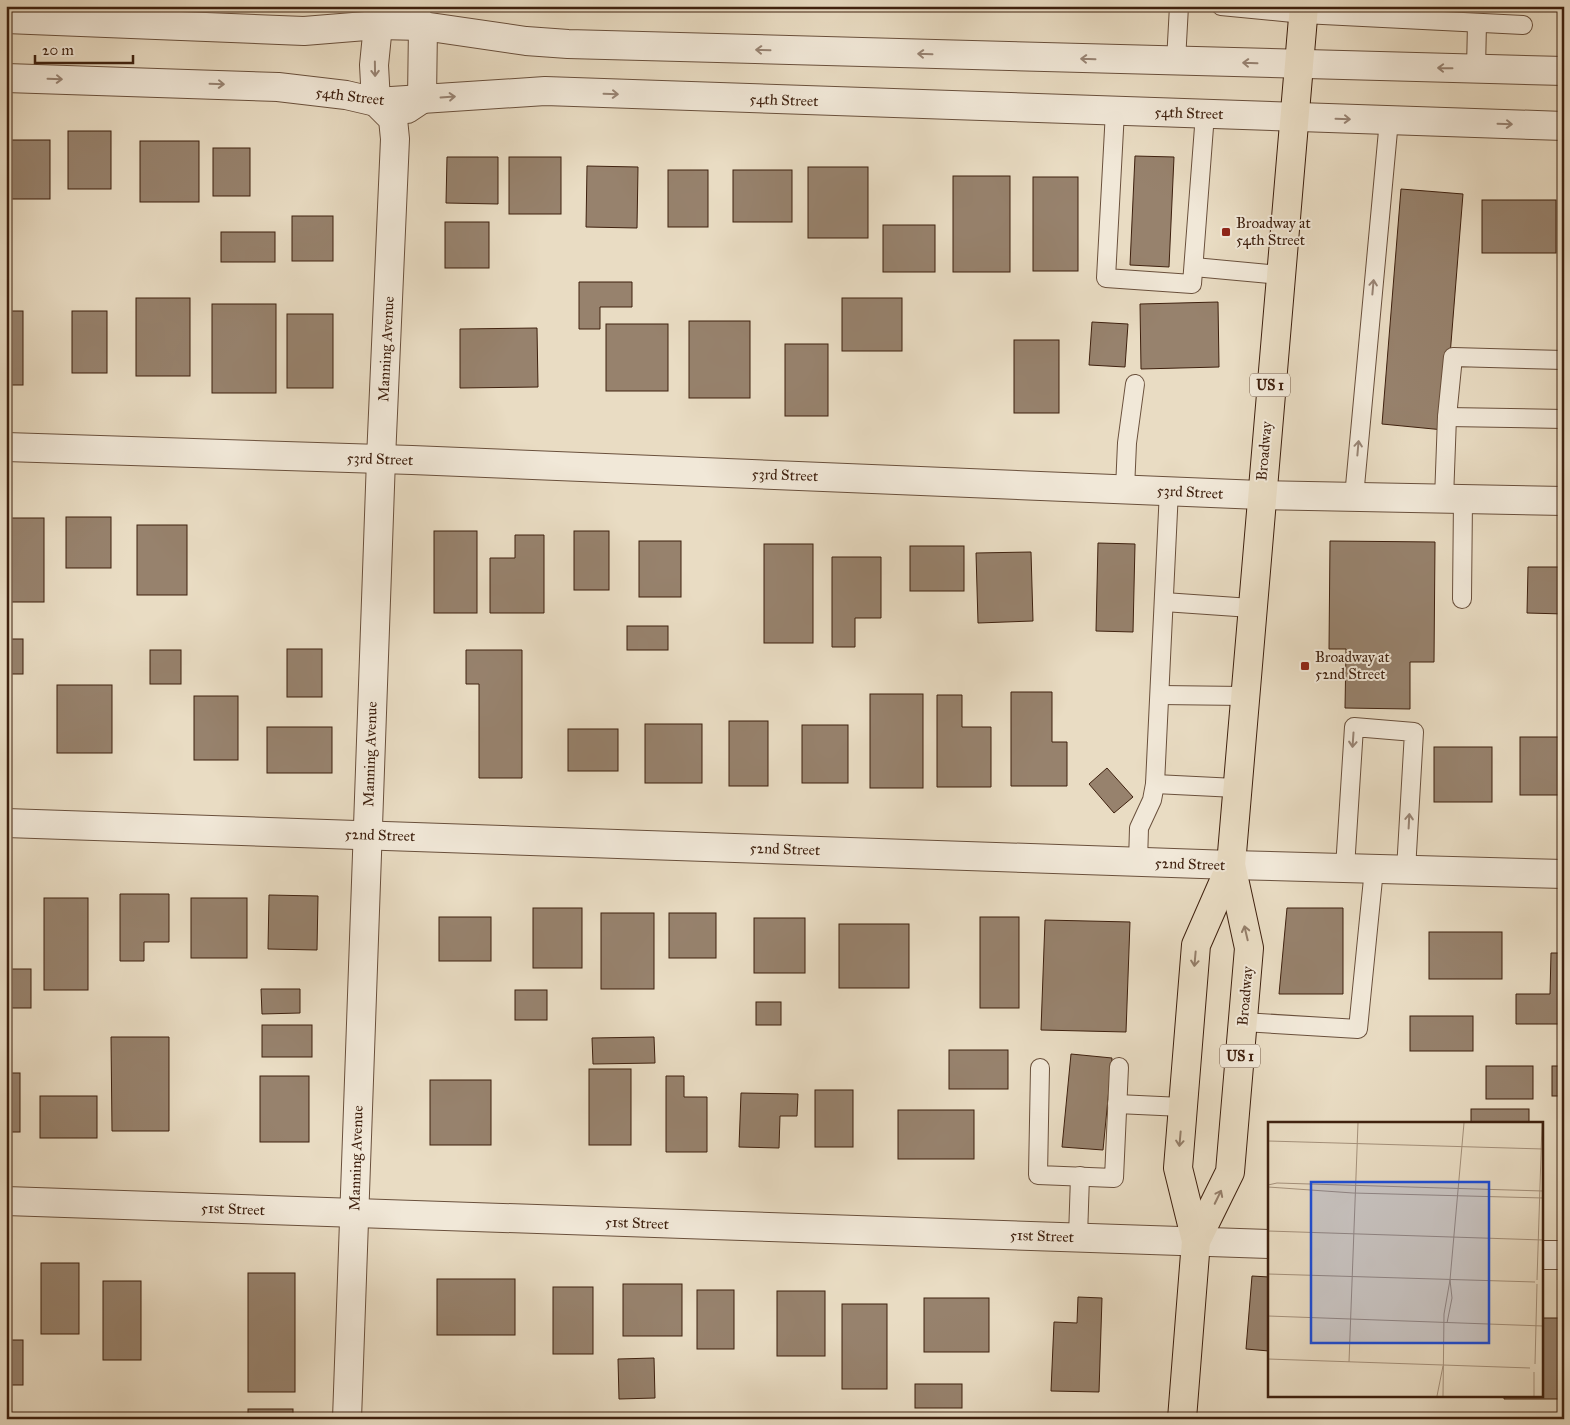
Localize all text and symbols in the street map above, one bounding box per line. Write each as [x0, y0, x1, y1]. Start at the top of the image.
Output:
scale bar [35, 32, 132, 64]
text: 20 m [42, 41, 74, 59]
one-way arrow [755, 45, 771, 54]
one-way arrow [918, 50, 934, 59]
one-way arrow [1080, 54, 1096, 64]
one-way arrow [1243, 58, 1259, 68]
one-way arrow [370, 60, 380, 76]
one-way arrow [1437, 63, 1454, 73]
one-way arrow [47, 75, 63, 84]
one-way arrow [209, 79, 225, 89]
street label: 54th Street [315, 83, 386, 109]
one-way arrow [603, 89, 619, 98]
street label: 54th Street [749, 90, 820, 110]
one-way arrow [440, 93, 456, 102]
street label: 54th Street [1154, 103, 1225, 123]
one-way arrow [1335, 114, 1351, 123]
one-way arrow [1497, 120, 1513, 129]
place label: Broadway at 54th Street [1236, 214, 1311, 249]
marker: Broadway at 54th Street [1220, 226, 1232, 238]
one-way arrow [1369, 279, 1378, 295]
street label: Manning Avenue [374, 296, 398, 402]
road number: US 1 [1250, 374, 1290, 396]
street label: Broadway [1252, 419, 1276, 482]
one-way arrow [1354, 441, 1363, 457]
street label: 53rd Street [346, 449, 414, 469]
street label: 53rd Street [751, 465, 819, 485]
street label: 53rd Street [1156, 481, 1224, 503]
place label: Broadway at 52nd Street [1315, 648, 1390, 683]
marker: Broadway at 52nd Street [1299, 660, 1311, 672]
street label: Manning Avenue [359, 701, 381, 807]
one-way arrow [1349, 732, 1358, 748]
one-way arrow [1404, 813, 1413, 829]
street label: 52nd Street [344, 825, 416, 845]
street label: 52nd Street [749, 839, 821, 859]
street label: 52nd Street [1154, 854, 1226, 874]
one-way arrow [1241, 926, 1250, 942]
one-way arrow [1190, 951, 1199, 967]
street label: Broadway [1233, 964, 1257, 1027]
road number: US 1 [1220, 1044, 1260, 1068]
street label: Manning Avenue [345, 1105, 367, 1211]
inset map [1268, 1122, 1542, 1398]
one-way arrow [1175, 1130, 1185, 1146]
one-way arrow [1213, 1190, 1223, 1205]
street label: 51st Street [201, 1199, 266, 1219]
street label: 51st Street [605, 1213, 670, 1233]
street label: 51st Street [1010, 1226, 1075, 1246]

